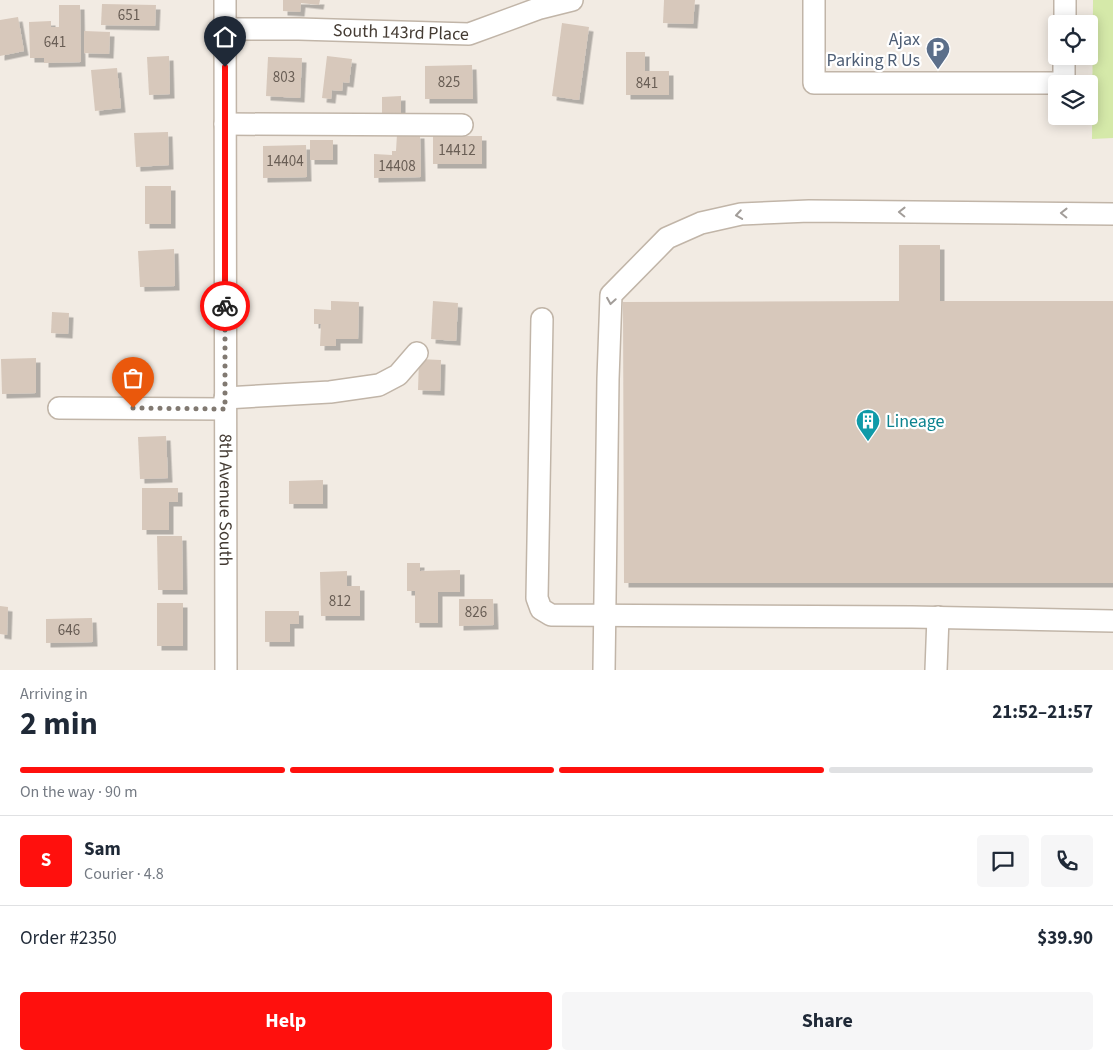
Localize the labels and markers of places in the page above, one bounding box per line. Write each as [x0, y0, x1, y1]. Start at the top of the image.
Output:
pin [204, 16, 246, 67]
place label: Ajax Parking R Us [826, 27, 920, 73]
parking icon: Ajax Parking R Us [925, 36, 951, 70]
pin [112, 357, 154, 408]
building icon: Lineage [855, 408, 881, 442]
place label: Lineage [886, 409, 945, 434]

